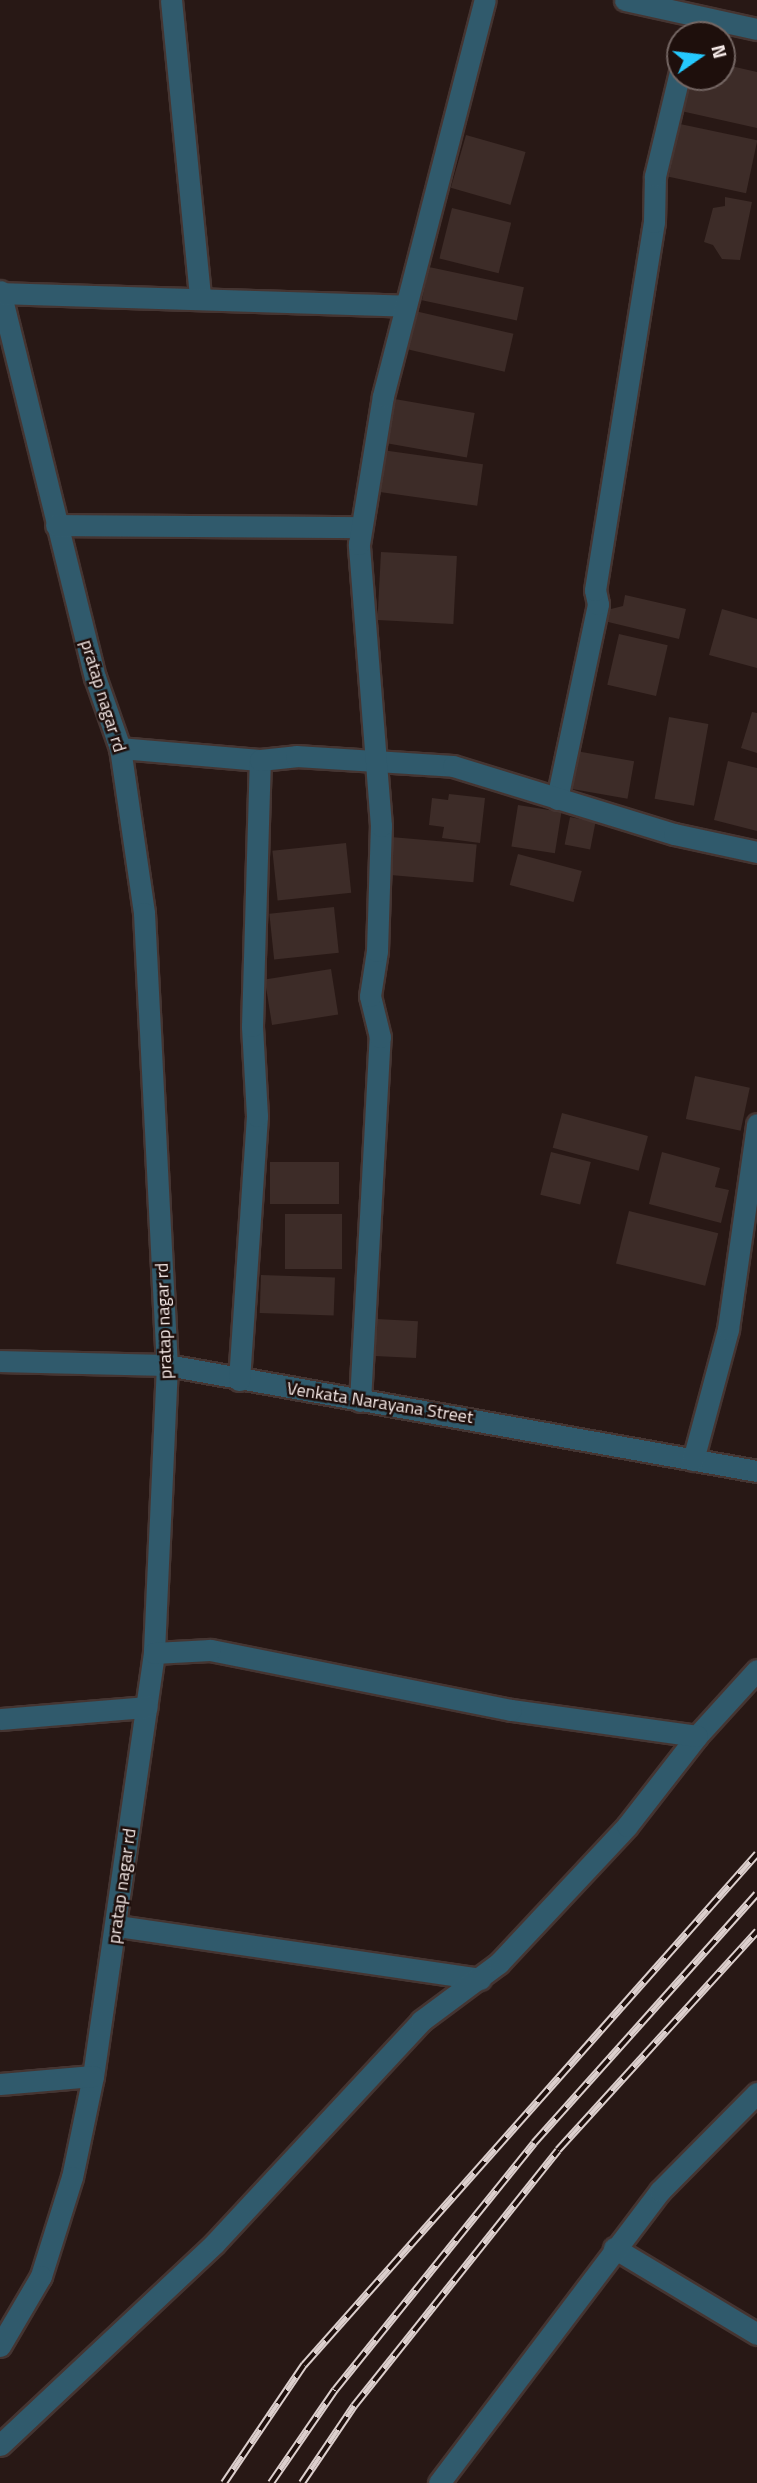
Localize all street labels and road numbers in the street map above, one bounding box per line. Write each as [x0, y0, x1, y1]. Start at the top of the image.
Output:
street label: pratap nagar rd [76, 637, 130, 755]
street label: pratap nagar rd [151, 1263, 177, 1379]
street label: Venkata Narayana Street [285, 1378, 475, 1428]
street label: pratap nagar rd [103, 1827, 141, 1945]

